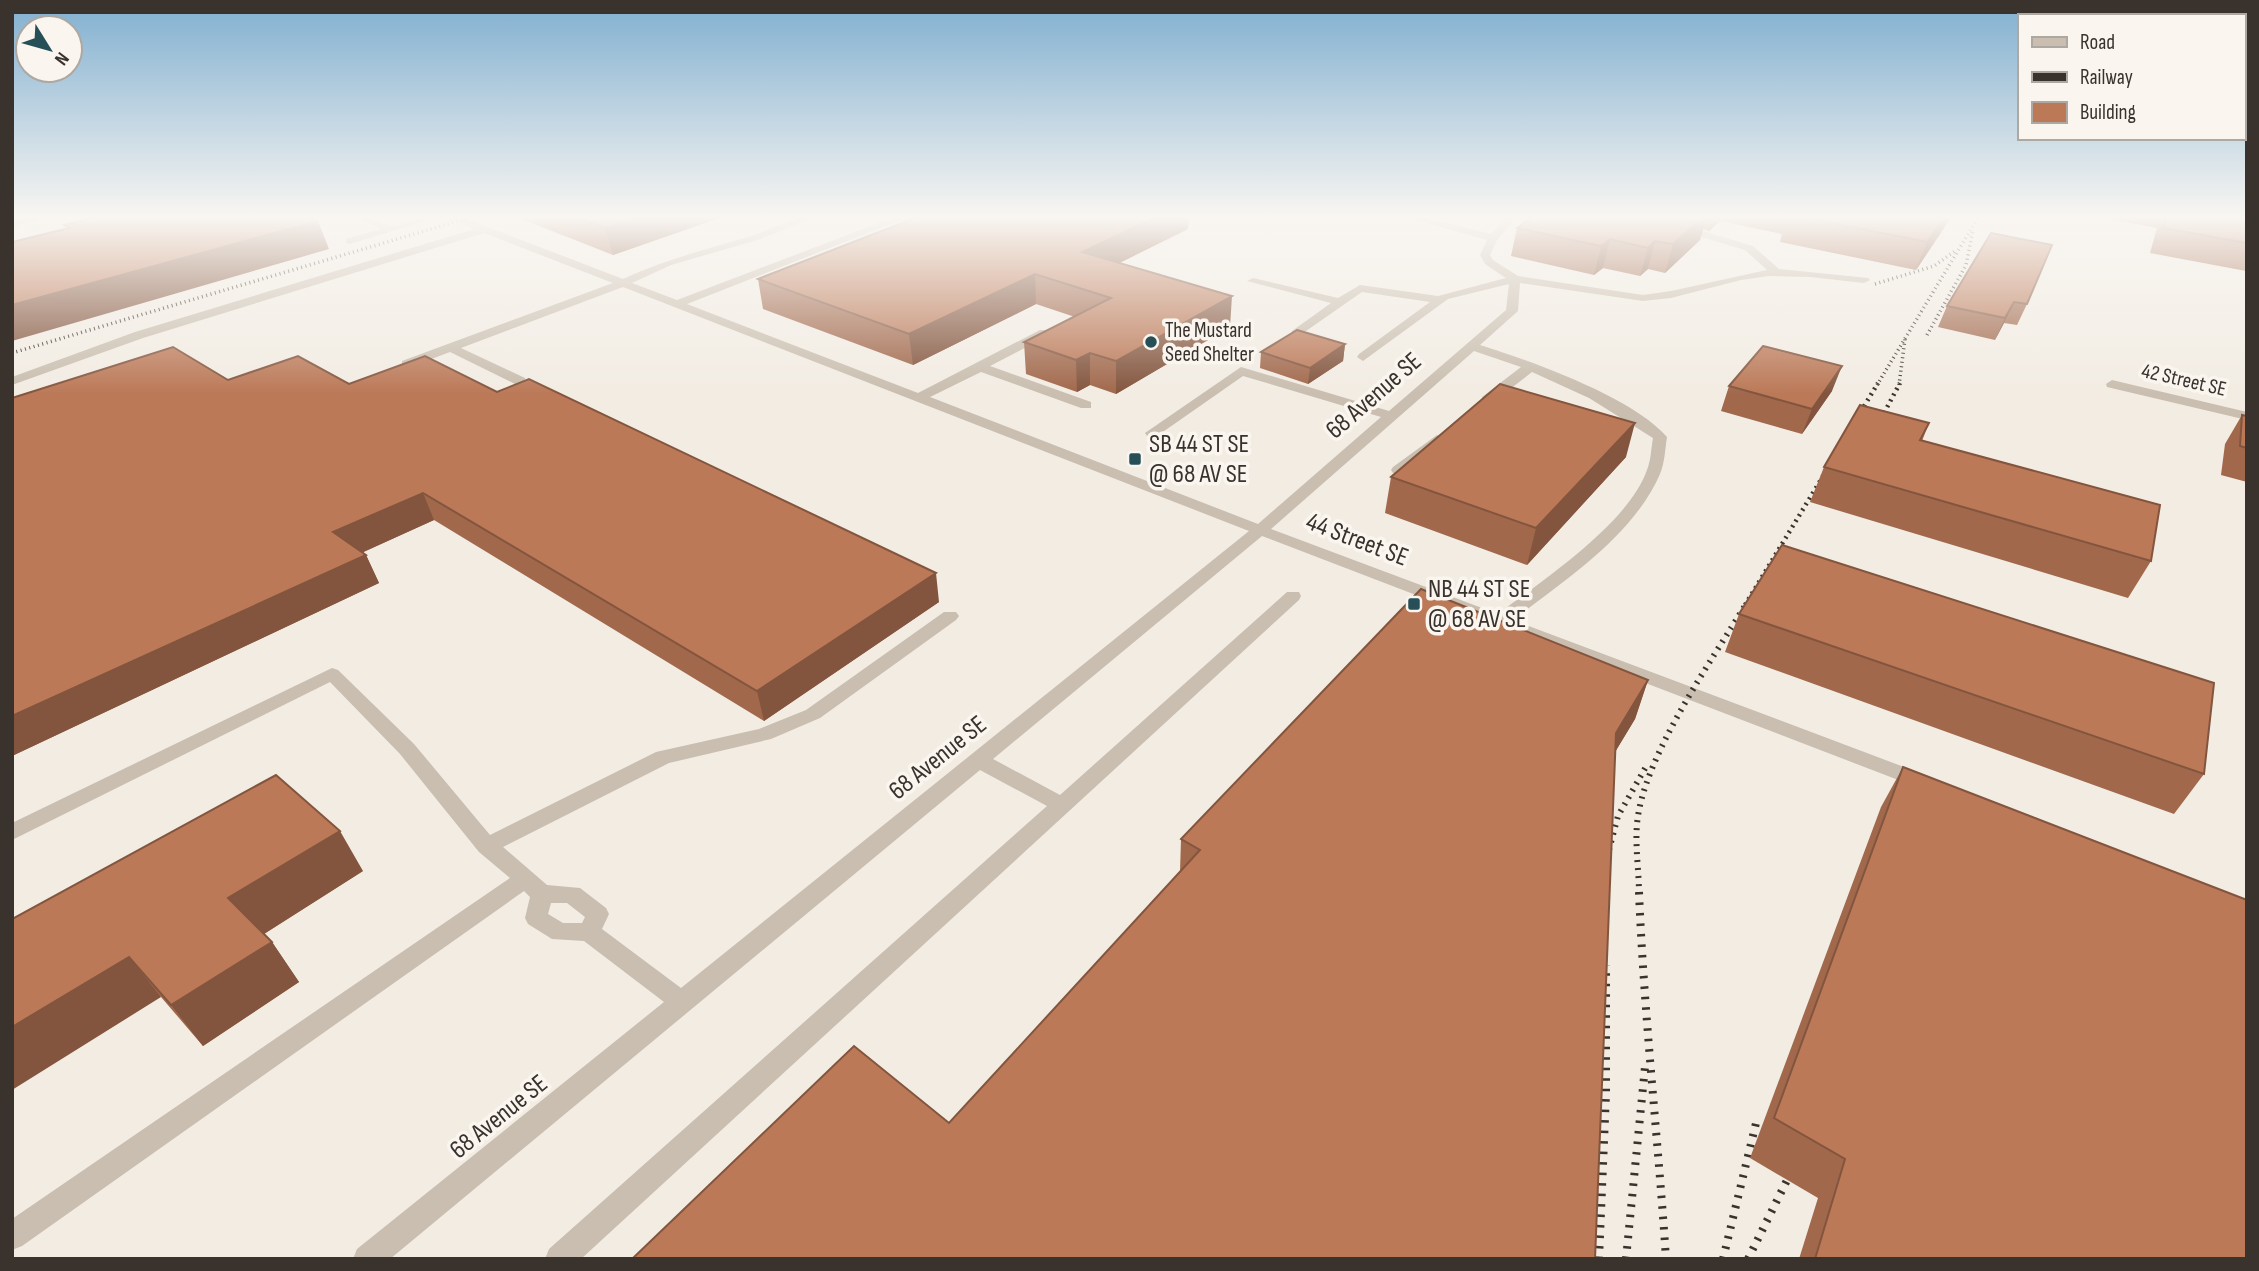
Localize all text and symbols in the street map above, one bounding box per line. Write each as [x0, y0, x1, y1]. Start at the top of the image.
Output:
north arrow [14, 14, 84, 84]
legend [2018, 14, 2245, 140]
text: Road [2080, 30, 2115, 55]
text: N [49, 47, 74, 69]
text: Railway [2080, 65, 2133, 90]
text: Building [2080, 100, 2136, 125]
place label: The Mustard Seed Shelter [1165, 318, 1254, 367]
marker: The Mustard Seed Shelter [1143, 334, 1159, 350]
street label: 68 Avenue SE [1320, 346, 1428, 446]
street label: 42 Street SE [2139, 358, 2229, 402]
place label: SB 44 ST SE @ 68 AV SE [1149, 429, 1249, 490]
marker: SB 44 ST SE @ 68 AV SE [1127, 451, 1143, 467]
street label: 44 Street SE [1302, 506, 1412, 574]
place label: NB 44 ST SE @ 68 AV SE [1428, 574, 1530, 635]
marker: NB 44 ST SE @ 68 AV SE [1406, 596, 1422, 612]
street label: 68 Avenue SE [883, 709, 993, 807]
street label: 68 Avenue SE [444, 1068, 554, 1166]

